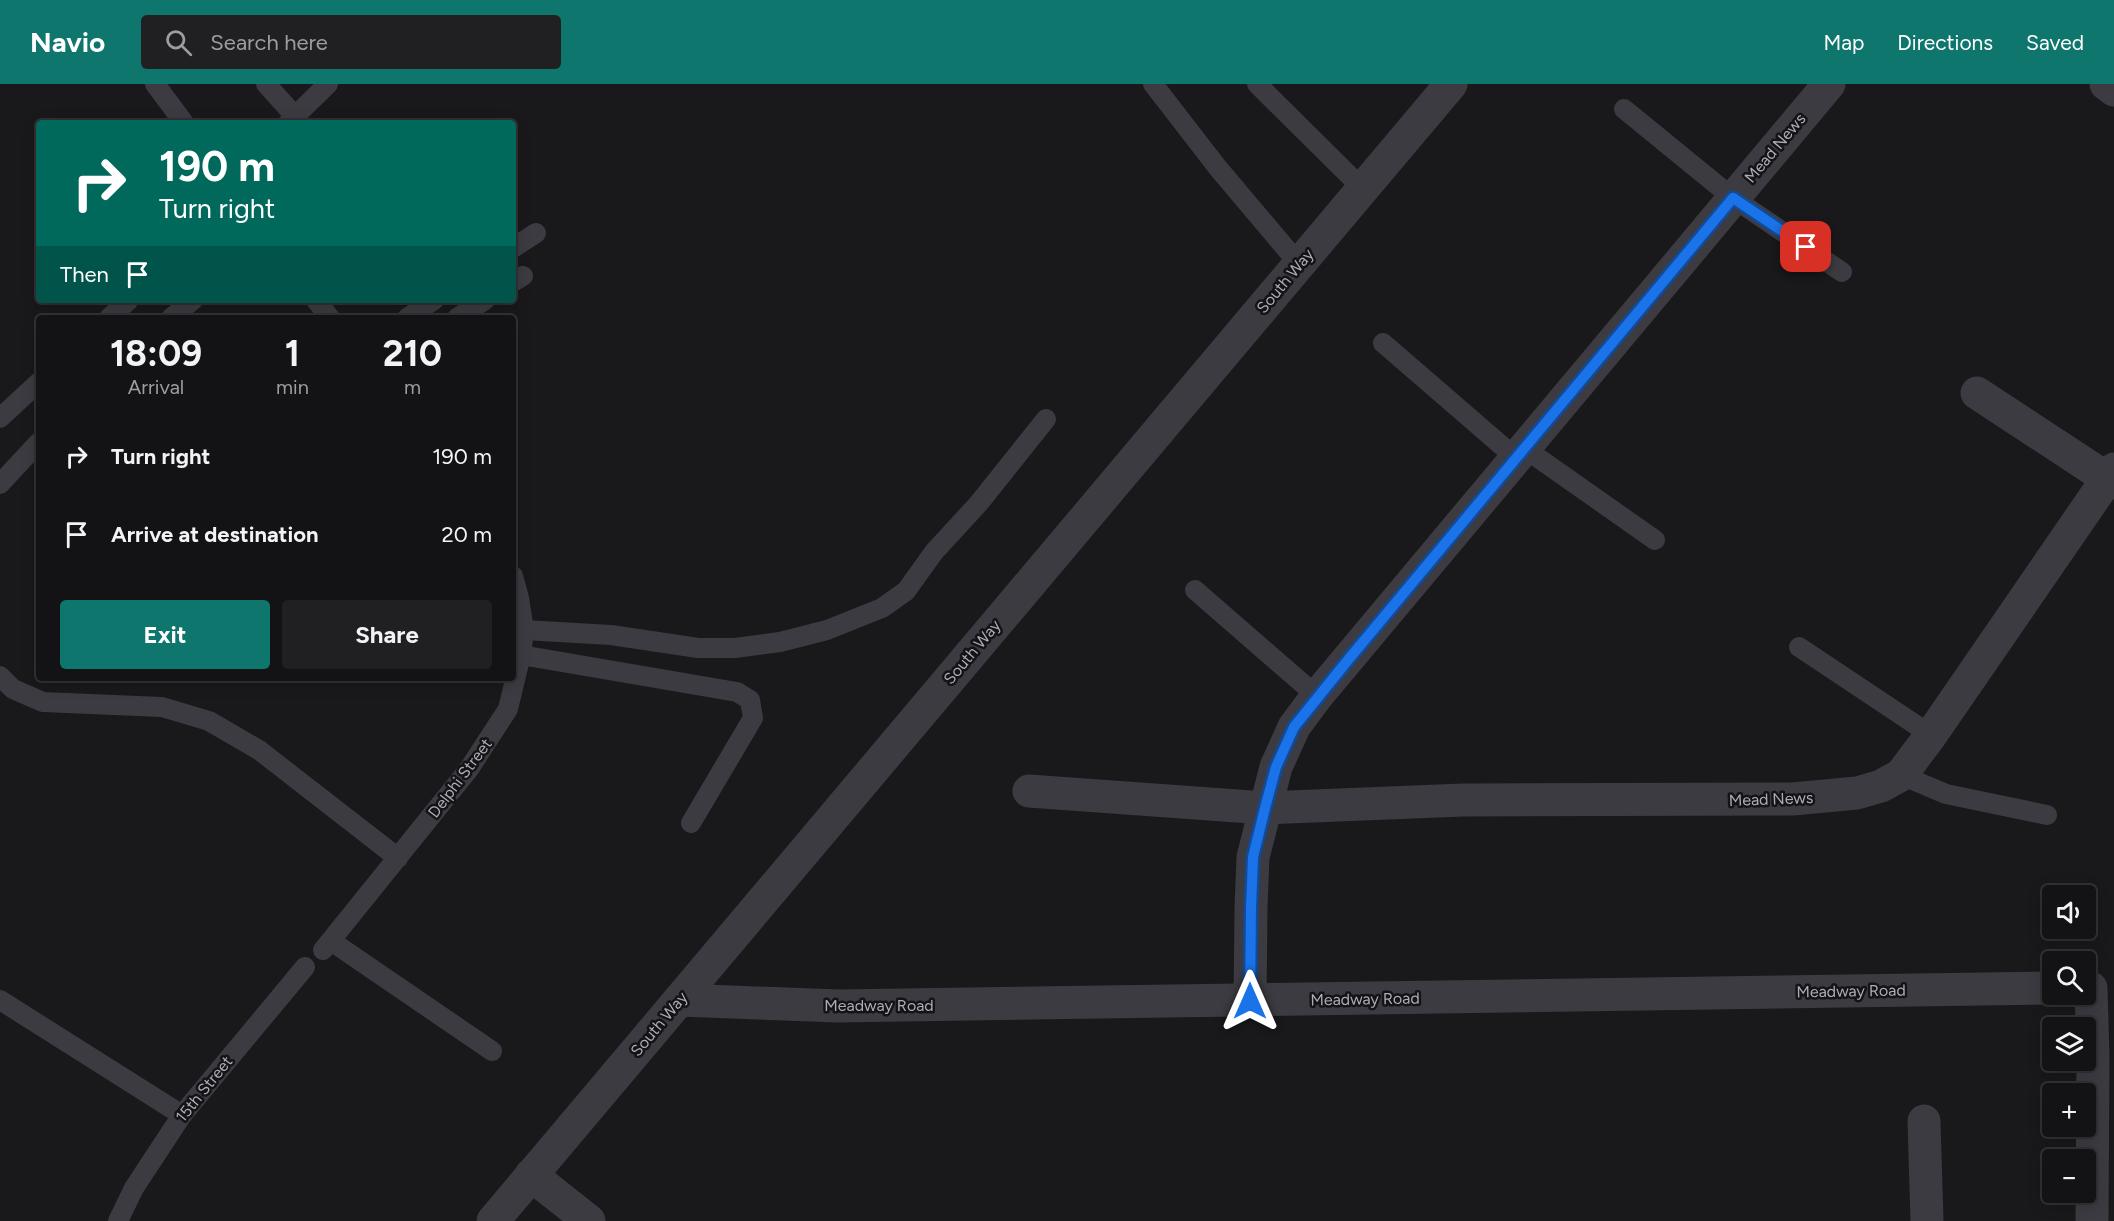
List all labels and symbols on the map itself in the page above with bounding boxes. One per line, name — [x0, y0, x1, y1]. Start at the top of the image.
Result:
street label: Mead News — [1741, 109, 1809, 187]
pin — [1780, 221, 1831, 272]
street label: South Way — [1253, 245, 1318, 317]
street label: South Way — [940, 616, 1005, 688]
street label: Delphi Street — [424, 735, 496, 821]
street label: Mead News — [1728, 788, 1814, 810]
position arrow — [1218, 969, 1282, 1033]
street label: Meadway Road — [1796, 981, 1906, 1001]
street label: South Way — [627, 988, 692, 1060]
street label: Meadway Road — [1310, 989, 1420, 1009]
street label: Meadway Road — [824, 996, 934, 1015]
street label: 15th Street — [172, 1052, 236, 1126]

